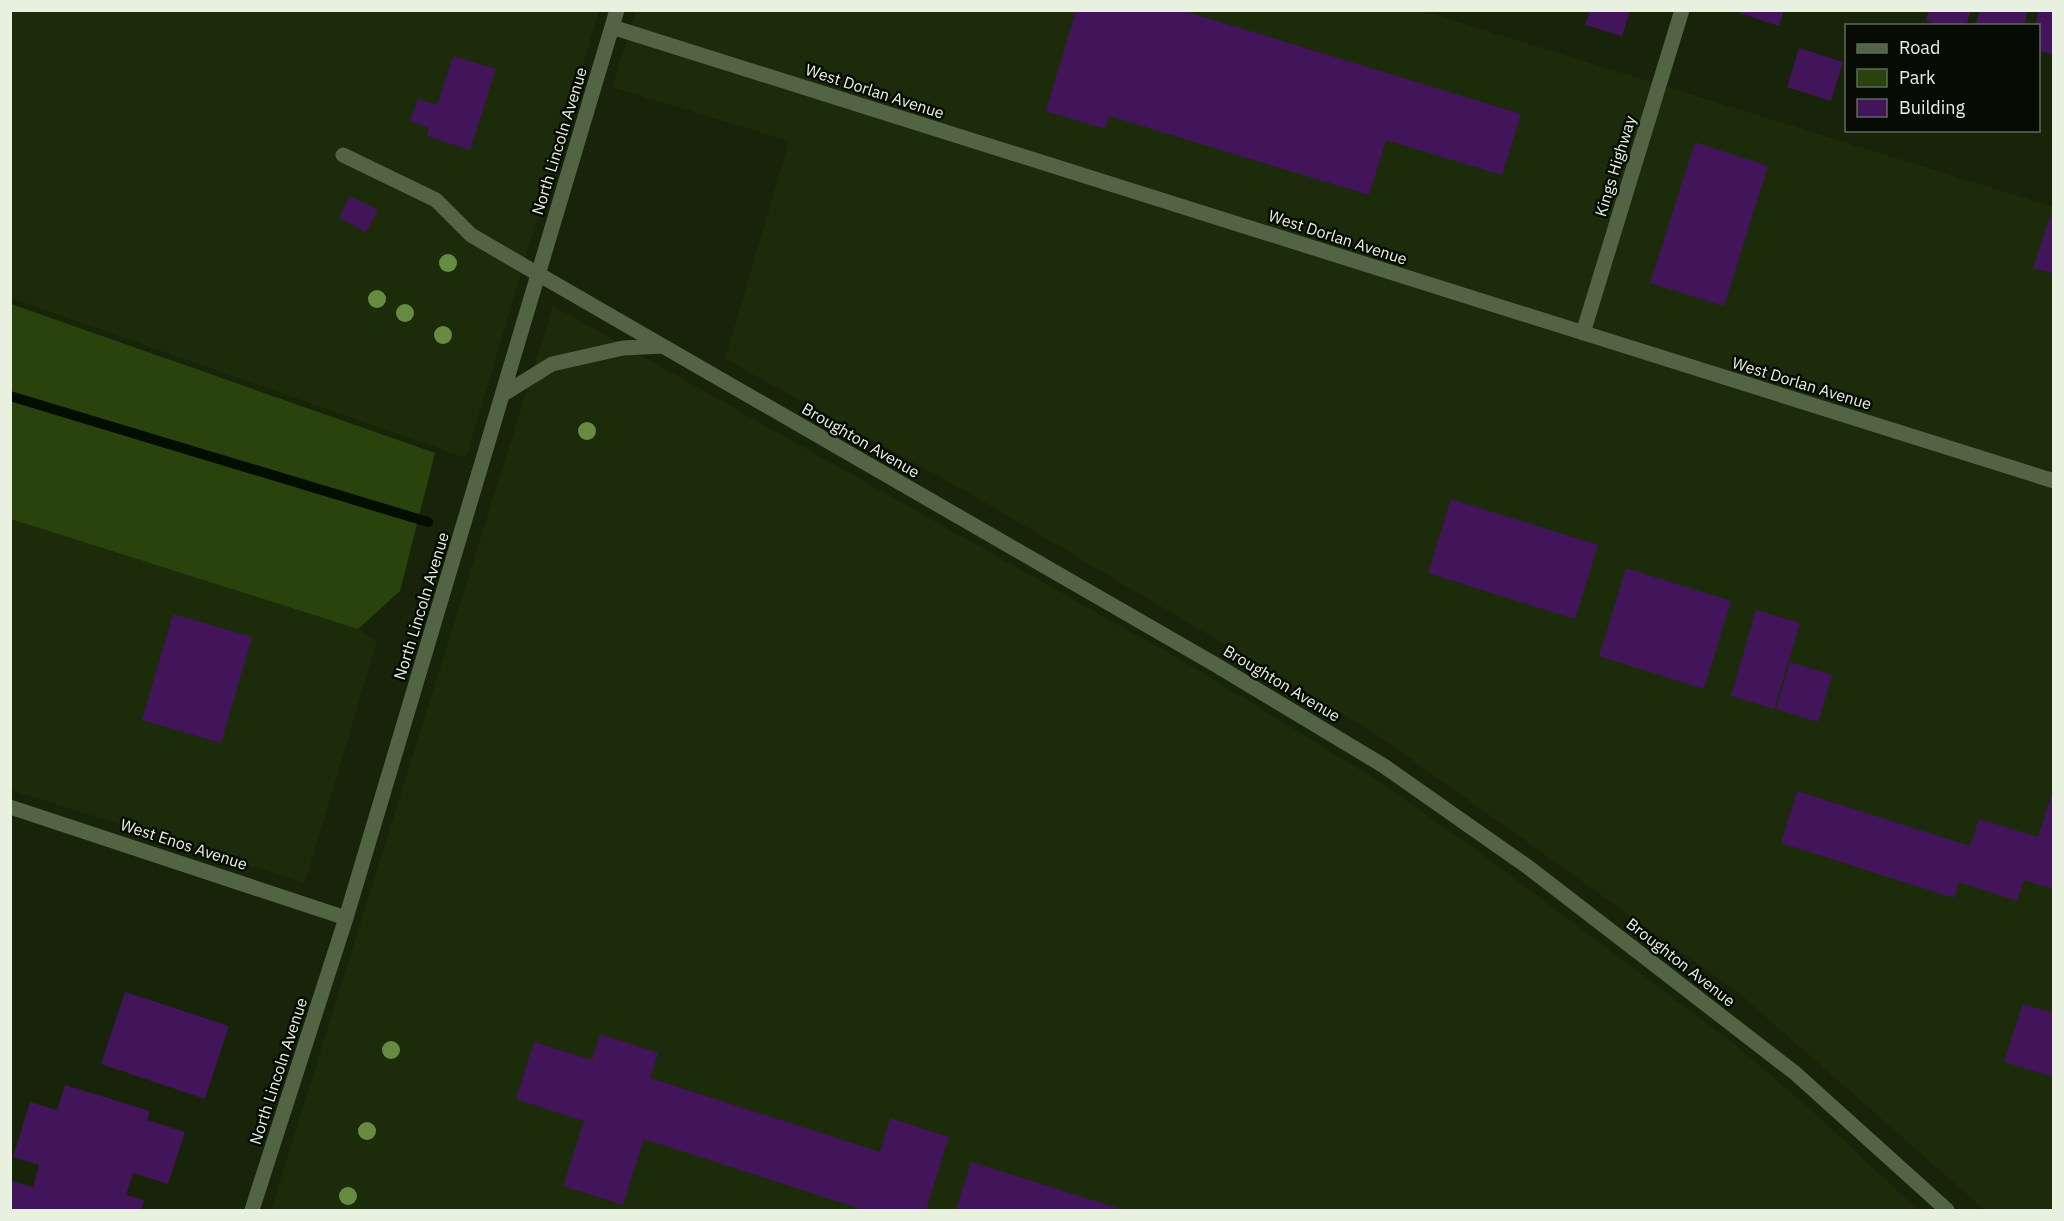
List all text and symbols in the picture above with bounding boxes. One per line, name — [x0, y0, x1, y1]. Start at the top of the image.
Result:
legend — [1845, 24, 2040, 132]
text: Road — [1899, 36, 1940, 59]
street label: West Dorlan Avenue — [803, 59, 947, 123]
street label: North Lincoln Avenue — [527, 65, 591, 217]
text: Park — [1899, 66, 1936, 89]
text: Building — [1899, 96, 1966, 119]
street label: Kings Highway — [1590, 113, 1640, 219]
street label: West Dorlan Avenue — [1266, 205, 1410, 269]
street label: West Dorlan Avenue — [1730, 352, 1874, 414]
street label: Broughton Avenue — [799, 398, 924, 482]
street label: North Lincoln Avenue — [389, 530, 453, 682]
street label: Broughton Avenue — [1220, 640, 1344, 726]
street label: West Enos Avenue — [118, 814, 250, 874]
street label: Broughton Avenue — [1623, 913, 1740, 1011]
street label: North Lincoln Avenue — [245, 995, 311, 1147]

